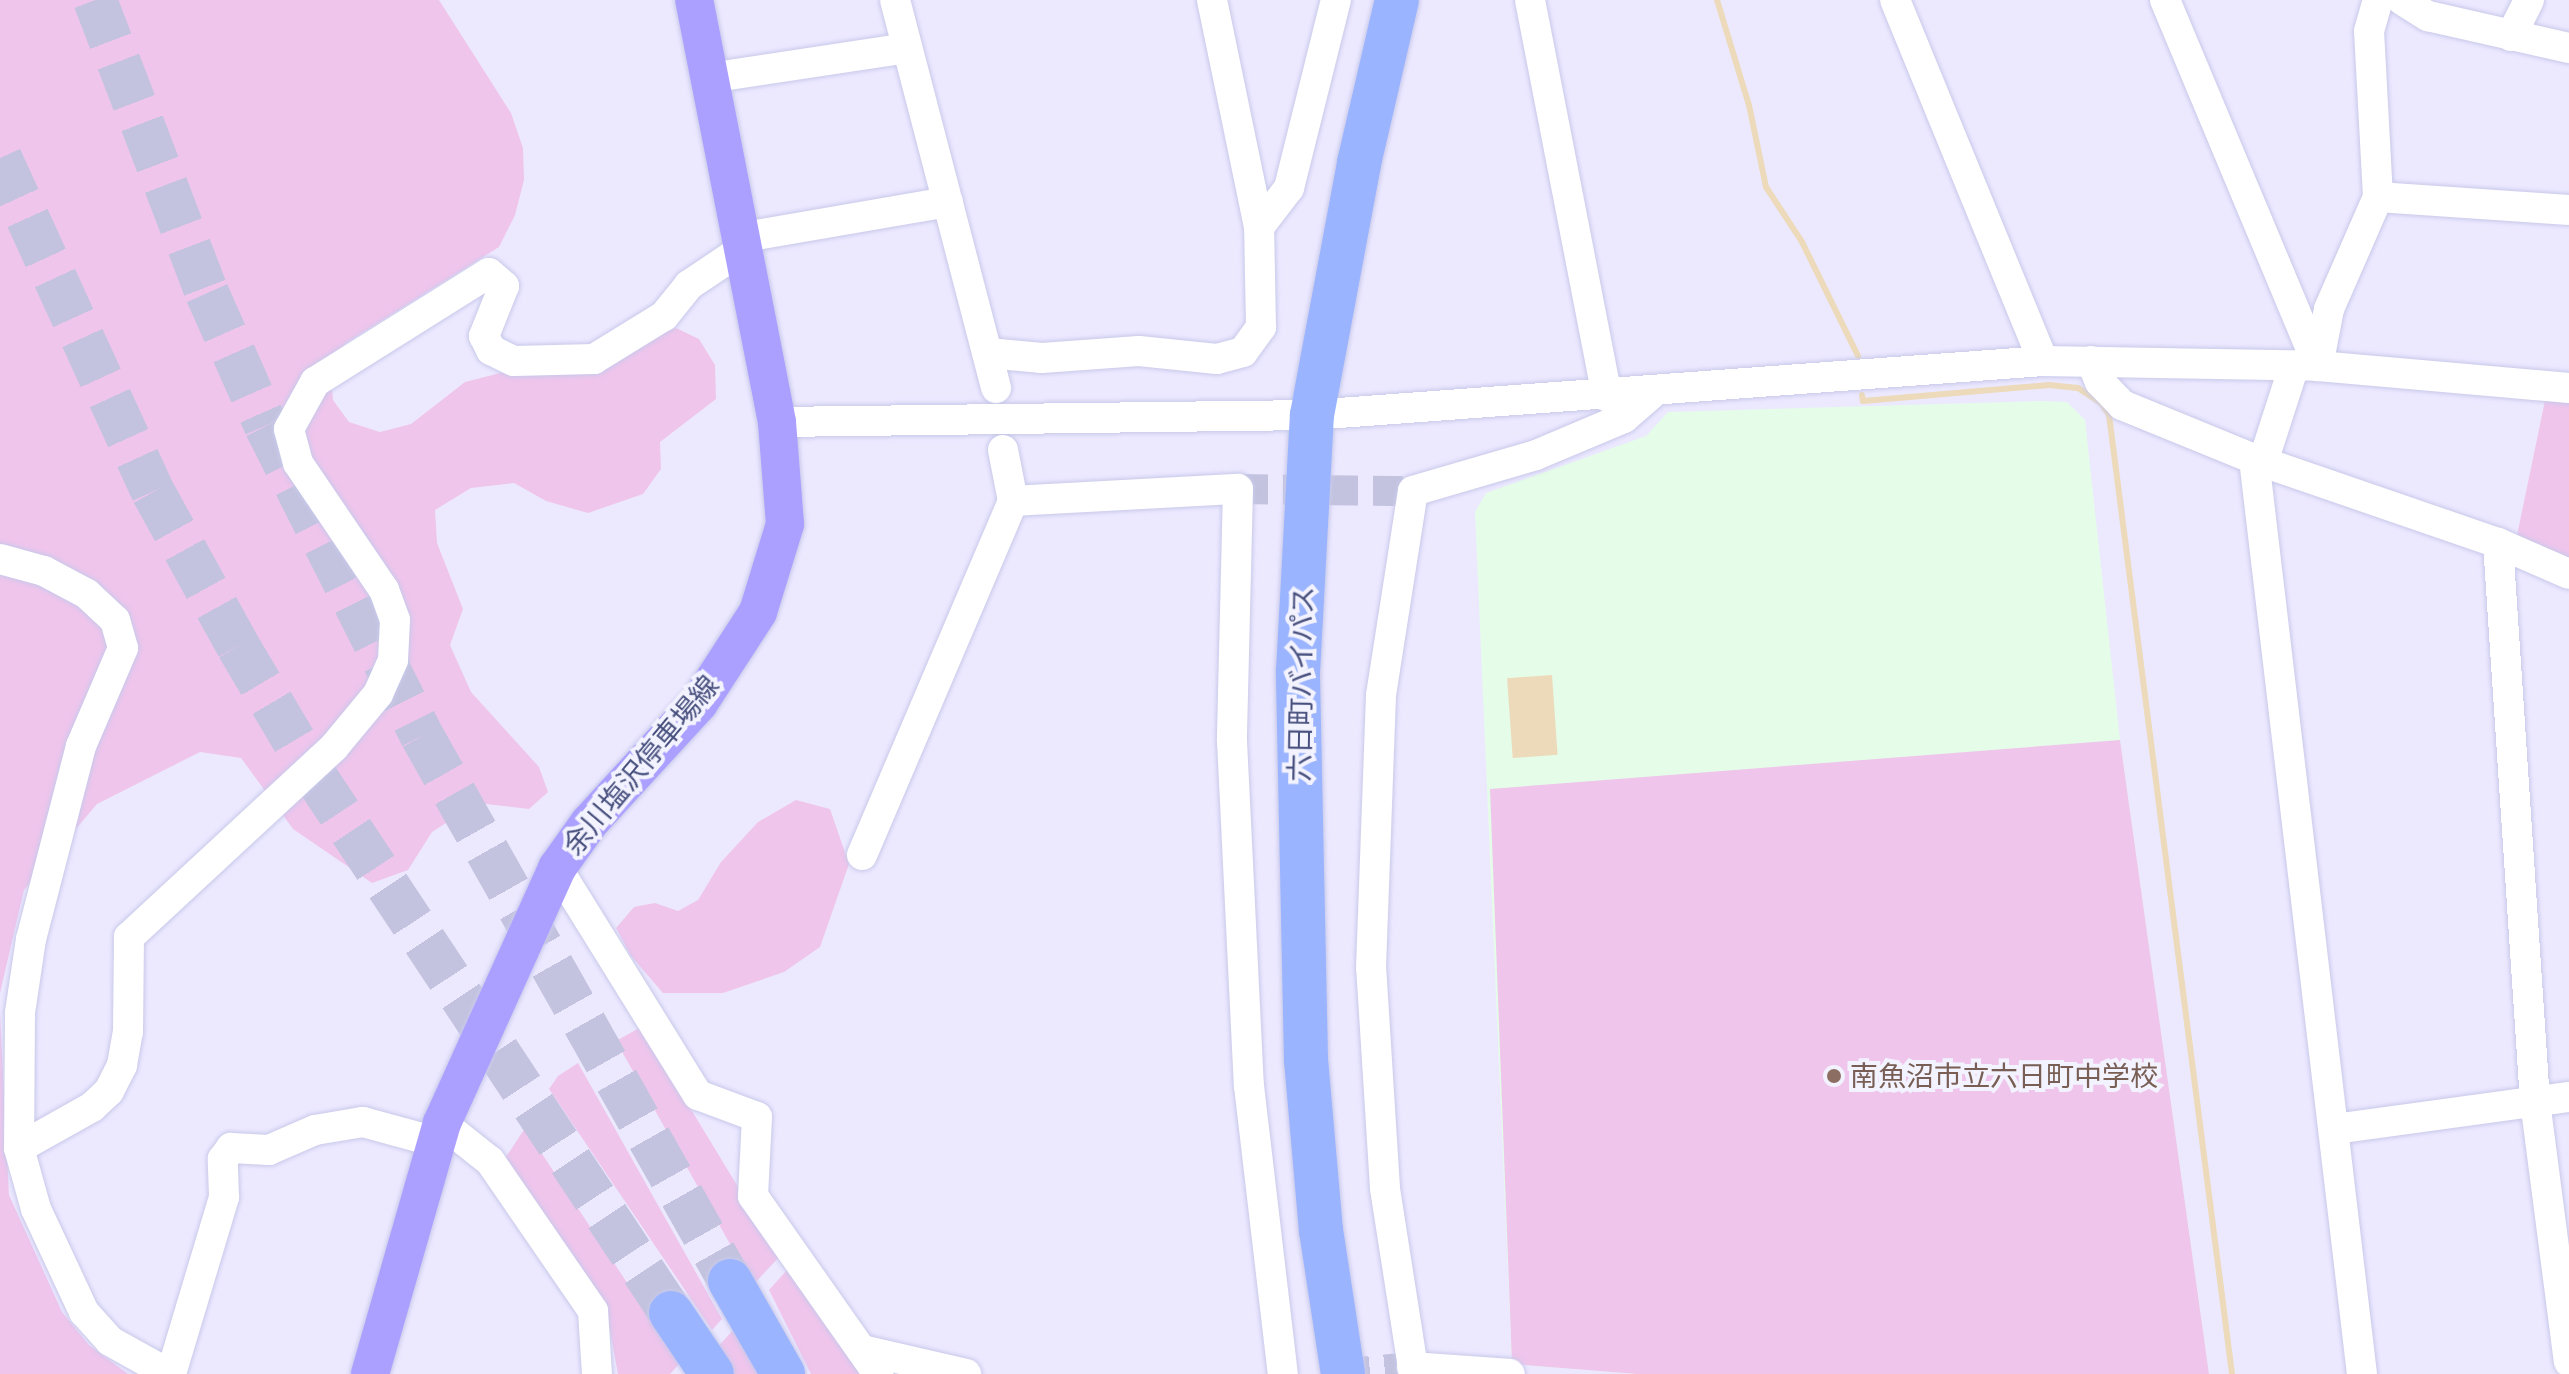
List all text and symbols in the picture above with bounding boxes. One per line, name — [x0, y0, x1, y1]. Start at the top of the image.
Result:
street label: 六日町バイパス — [1282, 586, 1320, 782]
street label: 余川塩沢停車場線 — [556, 668, 726, 862]
place label: 南魚沼市立六日町中学校 — [1850, 1059, 2158, 1093]
marker: 南魚沼市立六日町中学校 — [1825, 1067, 1843, 1085]

